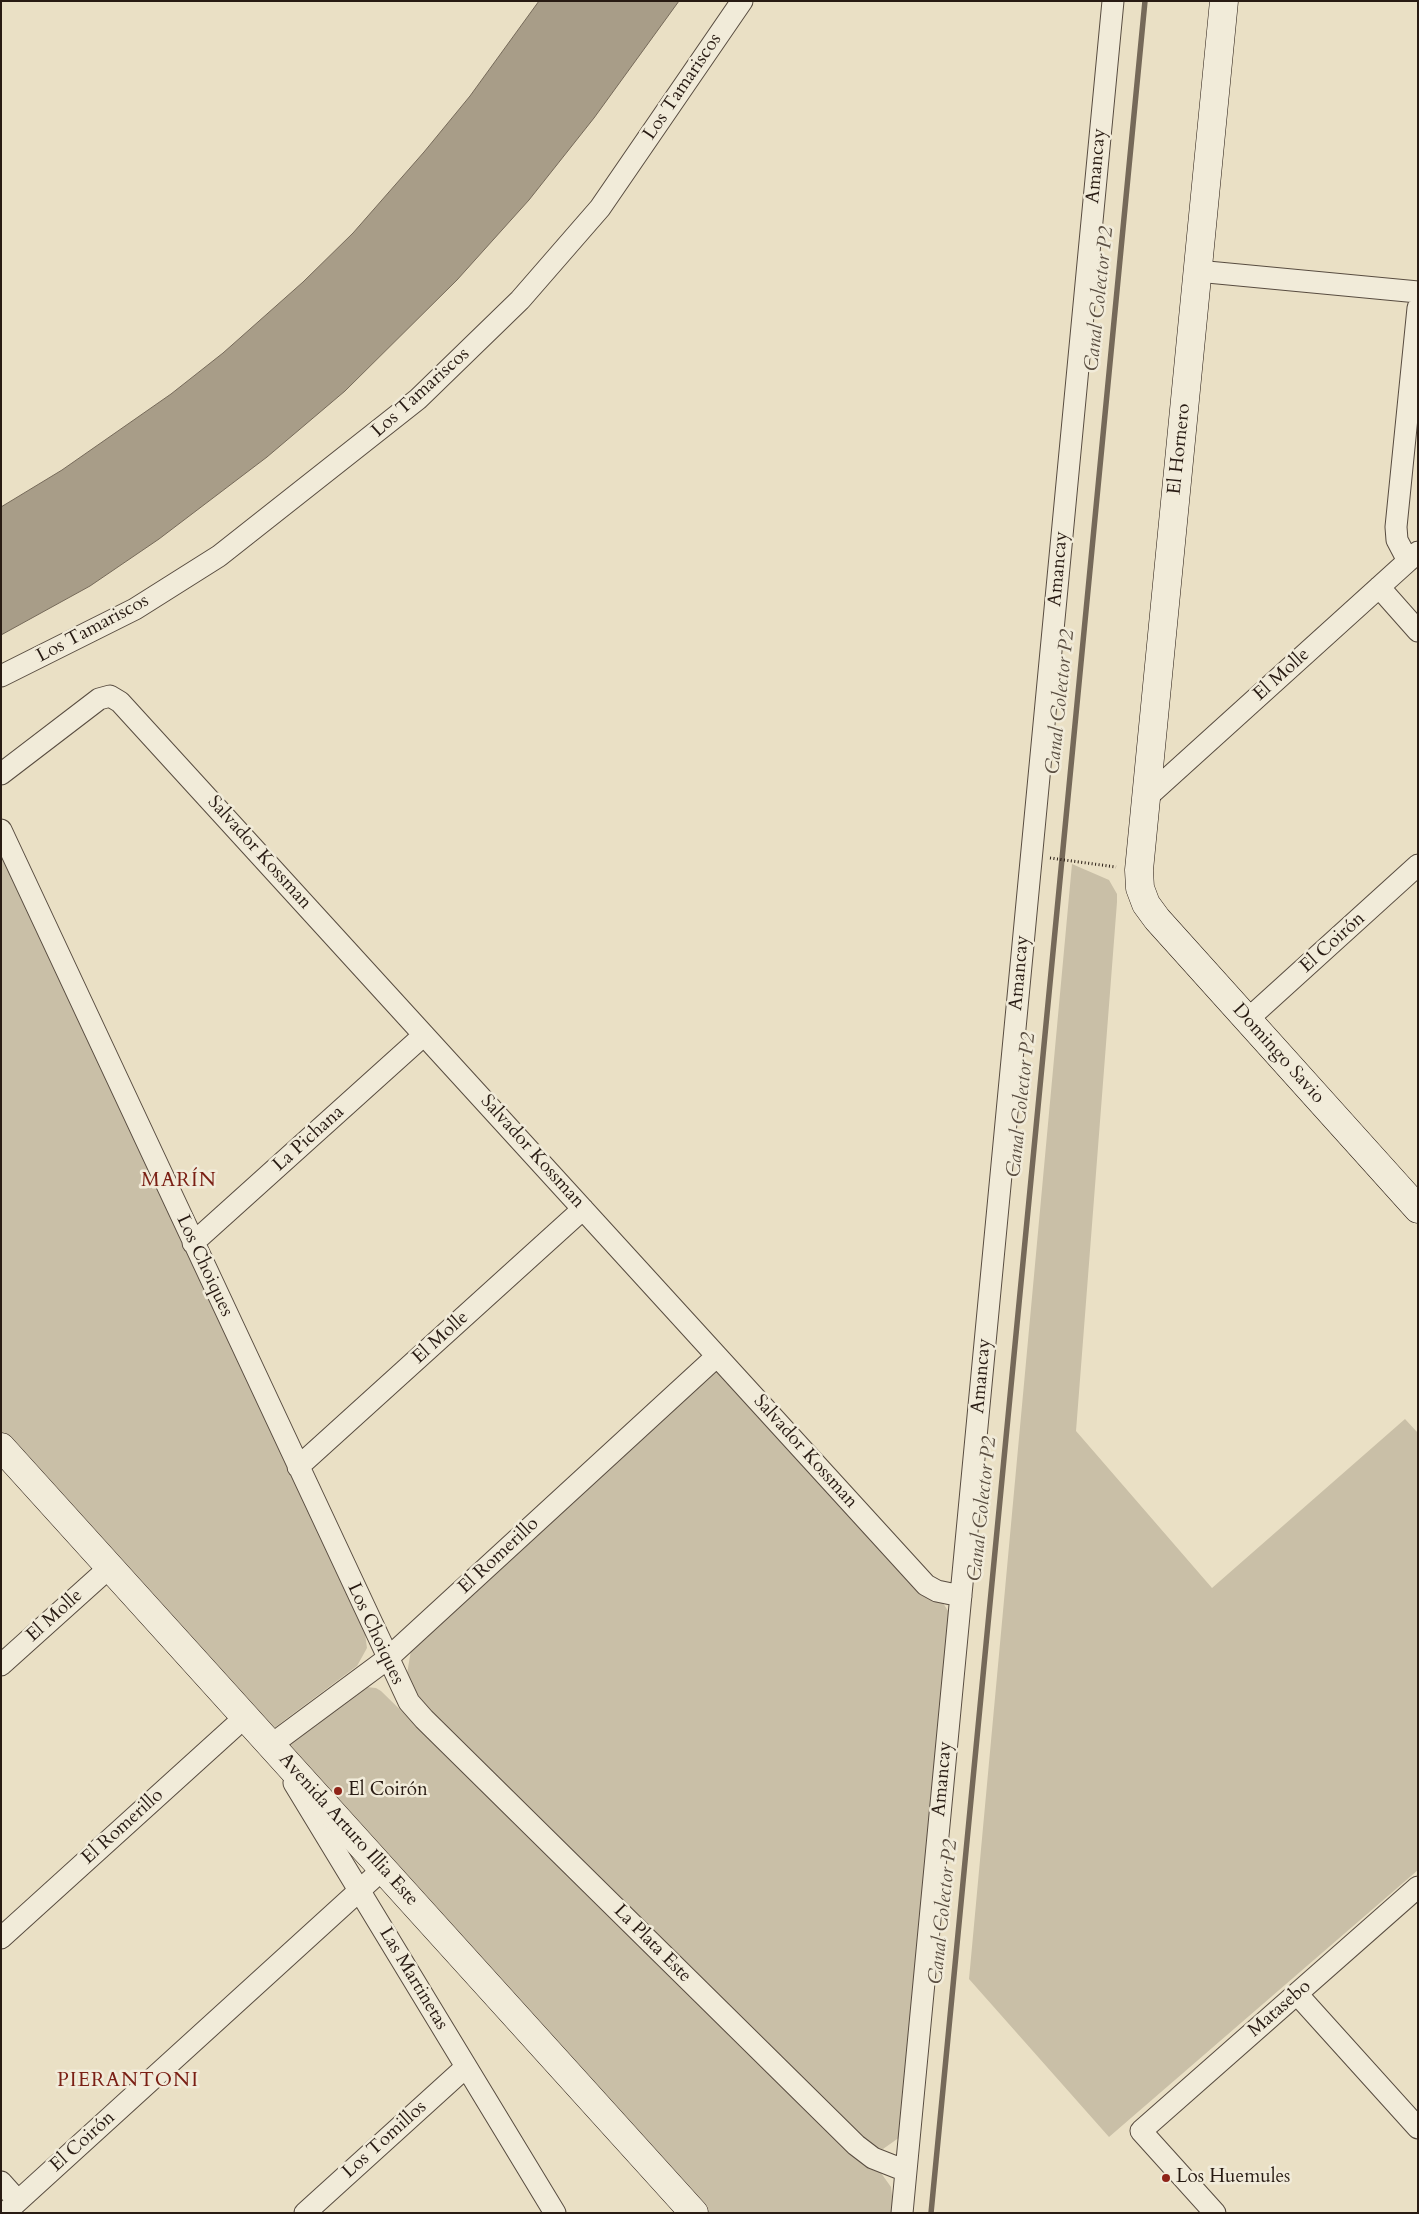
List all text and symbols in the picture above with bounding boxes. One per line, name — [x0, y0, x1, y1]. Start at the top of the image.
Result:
street label: Los Tamariscos — [639, 29, 727, 145]
street label: Amancay — [1082, 127, 1112, 205]
water label: Canal Colector P2 — [1080, 225, 1120, 373]
street label: Los Tamariscos — [367, 343, 475, 443]
street label: El Hornero — [1164, 402, 1196, 496]
street label: Amancay — [1044, 530, 1074, 608]
street label: Los Tamariscos — [33, 590, 153, 668]
water label: Canal Colector P2 — [1041, 628, 1081, 776]
street label: El Molle — [1249, 644, 1315, 706]
street label: Salvador Kossman — [202, 791, 316, 915]
street label: El Coirón — [1296, 908, 1370, 978]
street label: Amancay — [1005, 934, 1035, 1012]
street label: Domingo Savio — [1227, 999, 1329, 1109]
water label: Canal Colector P2 — [1002, 1031, 1042, 1179]
street label: Salvador Kossman — [475, 1090, 589, 1214]
street label: La Pichana — [269, 1101, 349, 1177]
district label: MARÍN — [140, 1169, 218, 1193]
street label: Los Choiques — [171, 1212, 237, 1320]
street label: El Molle — [408, 1307, 474, 1369]
street label: Amancay — [967, 1337, 997, 1415]
street label: Salvador Kossman — [748, 1390, 862, 1514]
water label: Canal Colector P2 — [963, 1435, 1003, 1583]
street label: El Romerillo — [454, 1513, 544, 1599]
street label: Los Choiques — [342, 1580, 408, 1688]
street label: El Molle — [22, 1585, 88, 1647]
street label: Amancay — [928, 1740, 958, 1818]
street label: Avenida Arturo Illia Este — [273, 1749, 423, 1911]
place label: El Coirón — [348, 1780, 428, 1802]
street label: El Romerillo — [77, 1784, 169, 1870]
marker: El Coirón — [332, 1785, 344, 1797]
water label: Canal Colector P2 — [924, 1838, 964, 1986]
street label: La Plata Este — [608, 1900, 696, 1988]
street label: Las Martinetas — [373, 1924, 453, 2034]
street label: Matasebo — [1244, 1976, 1316, 2042]
district label: PIERANTONI — [56, 2069, 200, 2093]
street label: Los Tomillos — [338, 2096, 432, 2184]
street label: El Coirón — [46, 2107, 120, 2177]
place label: Los Huemules — [1176, 2167, 1290, 2189]
marker: Los Huemules — [1160, 2172, 1172, 2184]

